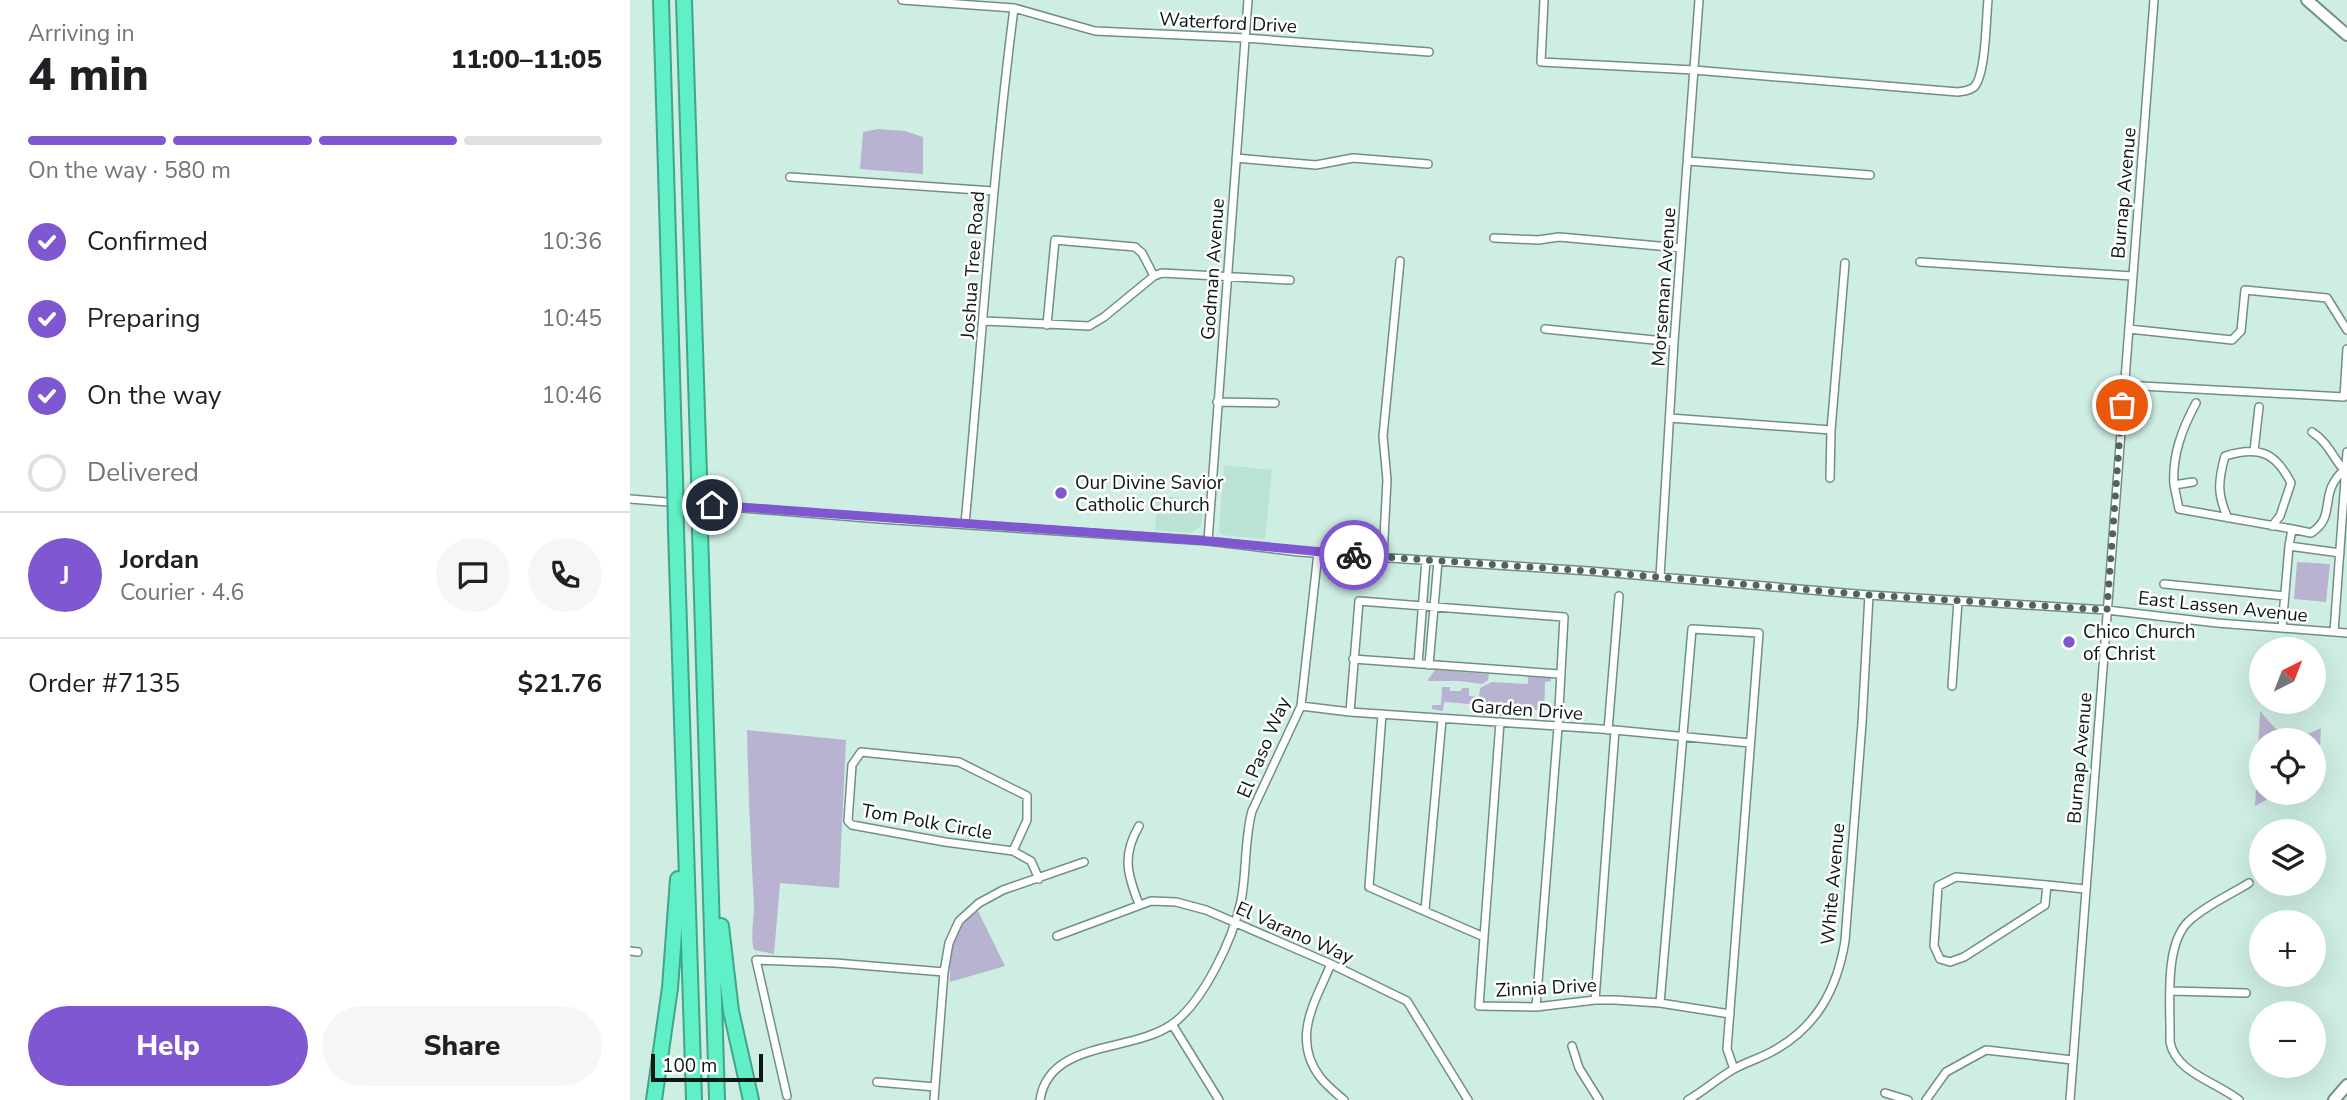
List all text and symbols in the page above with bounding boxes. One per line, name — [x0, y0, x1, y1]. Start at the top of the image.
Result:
street label: Waterford Drive — [1158, 6, 1298, 40]
text: Arriving in — [28, 18, 135, 49]
text: 11:00–11:05 — [451, 42, 602, 77]
text: 4 min — [28, 43, 149, 106]
street label: Burnap Avenue — [2105, 126, 2143, 260]
text: On the way · 580 m — [28, 155, 231, 186]
street label: Joshua Tree Road — [955, 190, 991, 341]
street label: Godman Avenue — [1195, 197, 1231, 341]
street label: Morseman Avenue — [1645, 207, 1683, 368]
icon: check — [28, 223, 66, 261]
text: Confirmed — [87, 224, 208, 259]
text: 10:36 — [542, 226, 602, 257]
icon: check — [28, 300, 66, 338]
text: Preparing — [87, 301, 200, 336]
text: 10:45 — [542, 303, 602, 334]
pin — [2092, 375, 2152, 435]
icon: check — [28, 377, 66, 415]
text: On the way — [87, 378, 221, 413]
text: 10:46 — [542, 380, 602, 411]
icon: bag — [2103, 386, 2141, 424]
text: Delivered — [87, 455, 199, 490]
place label: Our Divine Savior Catholic Church — [1075, 470, 1224, 518]
pin — [682, 475, 742, 535]
marker: Our Divine Savior Catholic Church — [1053, 485, 1069, 501]
icon: home — [693, 486, 731, 524]
courier — [1319, 520, 1389, 590]
icon: bike — [1335, 536, 1373, 574]
button: chat — [436, 538, 510, 612]
button: phone — [528, 538, 602, 612]
text: Jordan — [120, 542, 199, 577]
text: J — [60, 558, 70, 593]
text: Courier · 4.6 — [120, 577, 244, 608]
street label: East Lassen Avenue — [2137, 585, 2309, 629]
place label: Chico Church of Christ — [2083, 619, 2196, 667]
marker: Chico Church of Christ — [2061, 634, 2077, 650]
north arrow — [2249, 637, 2326, 714]
map controls — [2249, 637, 2326, 1078]
text: Order #7135 — [28, 666, 180, 701]
text: $21.76 — [518, 666, 602, 701]
street label: Burnap Avenue — [2061, 691, 2099, 825]
street label: El Paso Way — [1231, 693, 1297, 802]
street label: Garden Drive — [1470, 693, 1584, 727]
button: locate — [2249, 728, 2326, 805]
street label: Tom Polk Circle — [859, 798, 994, 846]
button: layers — [2249, 819, 2326, 896]
street label: White Avenue — [1815, 822, 1851, 946]
street label: El Varano Way — [1232, 895, 1358, 971]
button: + — [2249, 910, 2326, 987]
street label: Zinnia Drive — [1495, 972, 1597, 1004]
button: − — [2249, 1001, 2326, 1078]
button: Help — [28, 1006, 308, 1086]
button: Share — [322, 1006, 602, 1086]
scale bar — [651, 1051, 763, 1083]
text: 100 m — [662, 1053, 717, 1079]

